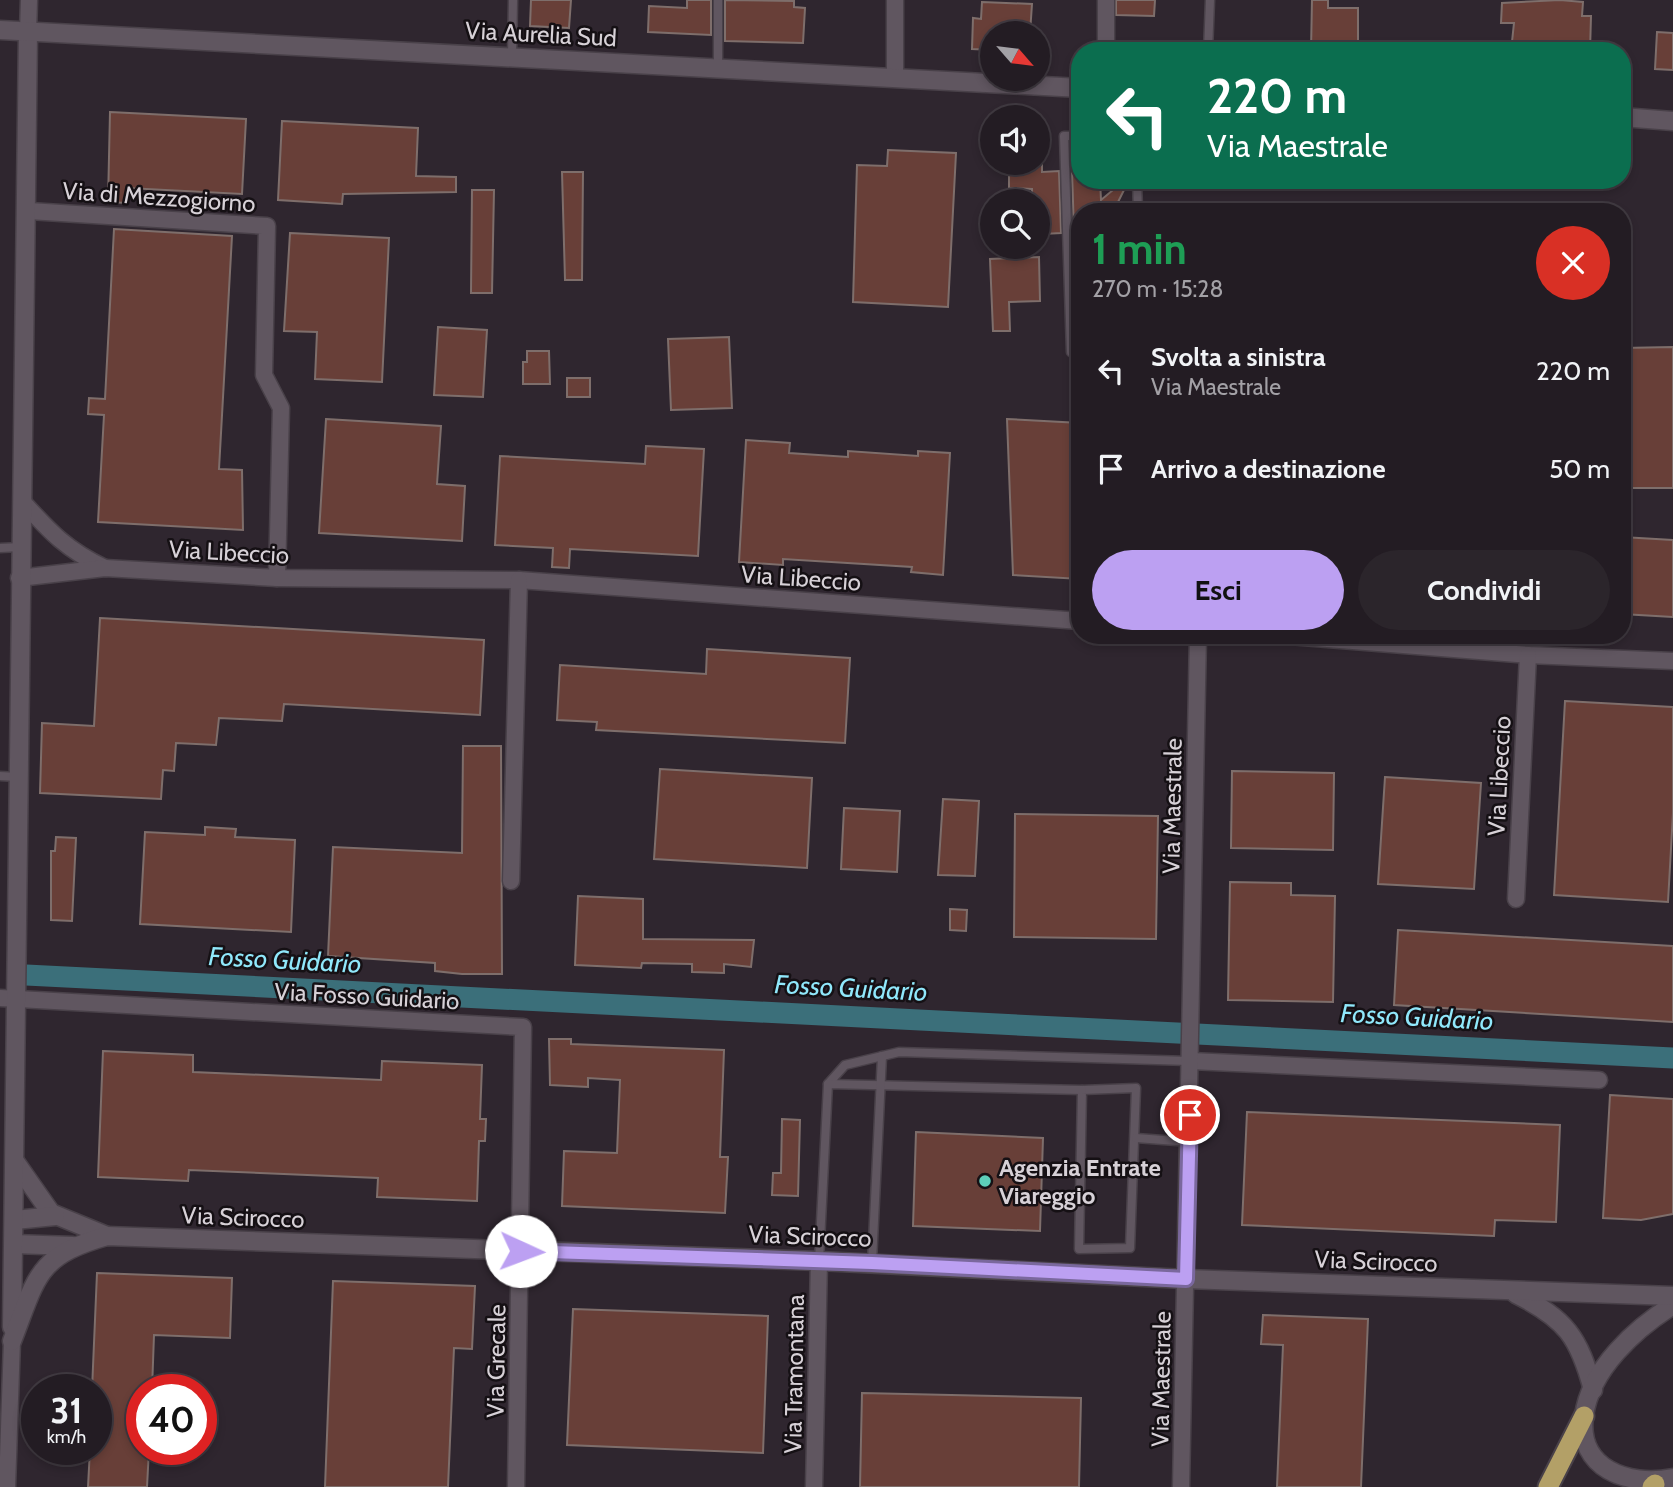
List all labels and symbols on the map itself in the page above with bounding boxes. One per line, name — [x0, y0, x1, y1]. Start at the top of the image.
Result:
street label: Via Aurelia Sud — [464, 16, 618, 52]
north arrow — [980, 21, 1050, 91]
street label: Via di Mezzogiorno — [61, 176, 257, 218]
street label: Via Libeccio — [168, 534, 290, 570]
street label: Via Libeccio — [740, 559, 862, 597]
street label: Via Libeccio — [1481, 715, 1517, 837]
street label: Via Maestrale — [1156, 738, 1188, 874]
water label: Fosso Guidario — [208, 940, 362, 980]
water label: Fosso Guidario — [774, 968, 928, 1008]
street label: Via Fosso Guidario — [274, 977, 460, 1015]
water label: Fosso Guidario — [1340, 997, 1494, 1037]
pin — [1160, 1085, 1220, 1145]
place label: Agenzia Entrate Viareggio — [999, 1153, 1161, 1210]
marker: Agenzia Entrate Viareggio — [977, 1173, 993, 1189]
street label: Via Scirocco — [181, 1200, 305, 1234]
position arrow — [484, 1214, 558, 1288]
street label: Via Scirocco — [748, 1219, 872, 1253]
street label: Via Scirocco — [1314, 1244, 1438, 1278]
street label: Via Tramontana — [778, 1294, 810, 1454]
street label: Via Grecale — [481, 1304, 511, 1418]
street label: Via Maestrale — [1145, 1311, 1177, 1447]
speed limit sign: 40 — [126, 1374, 217, 1465]

